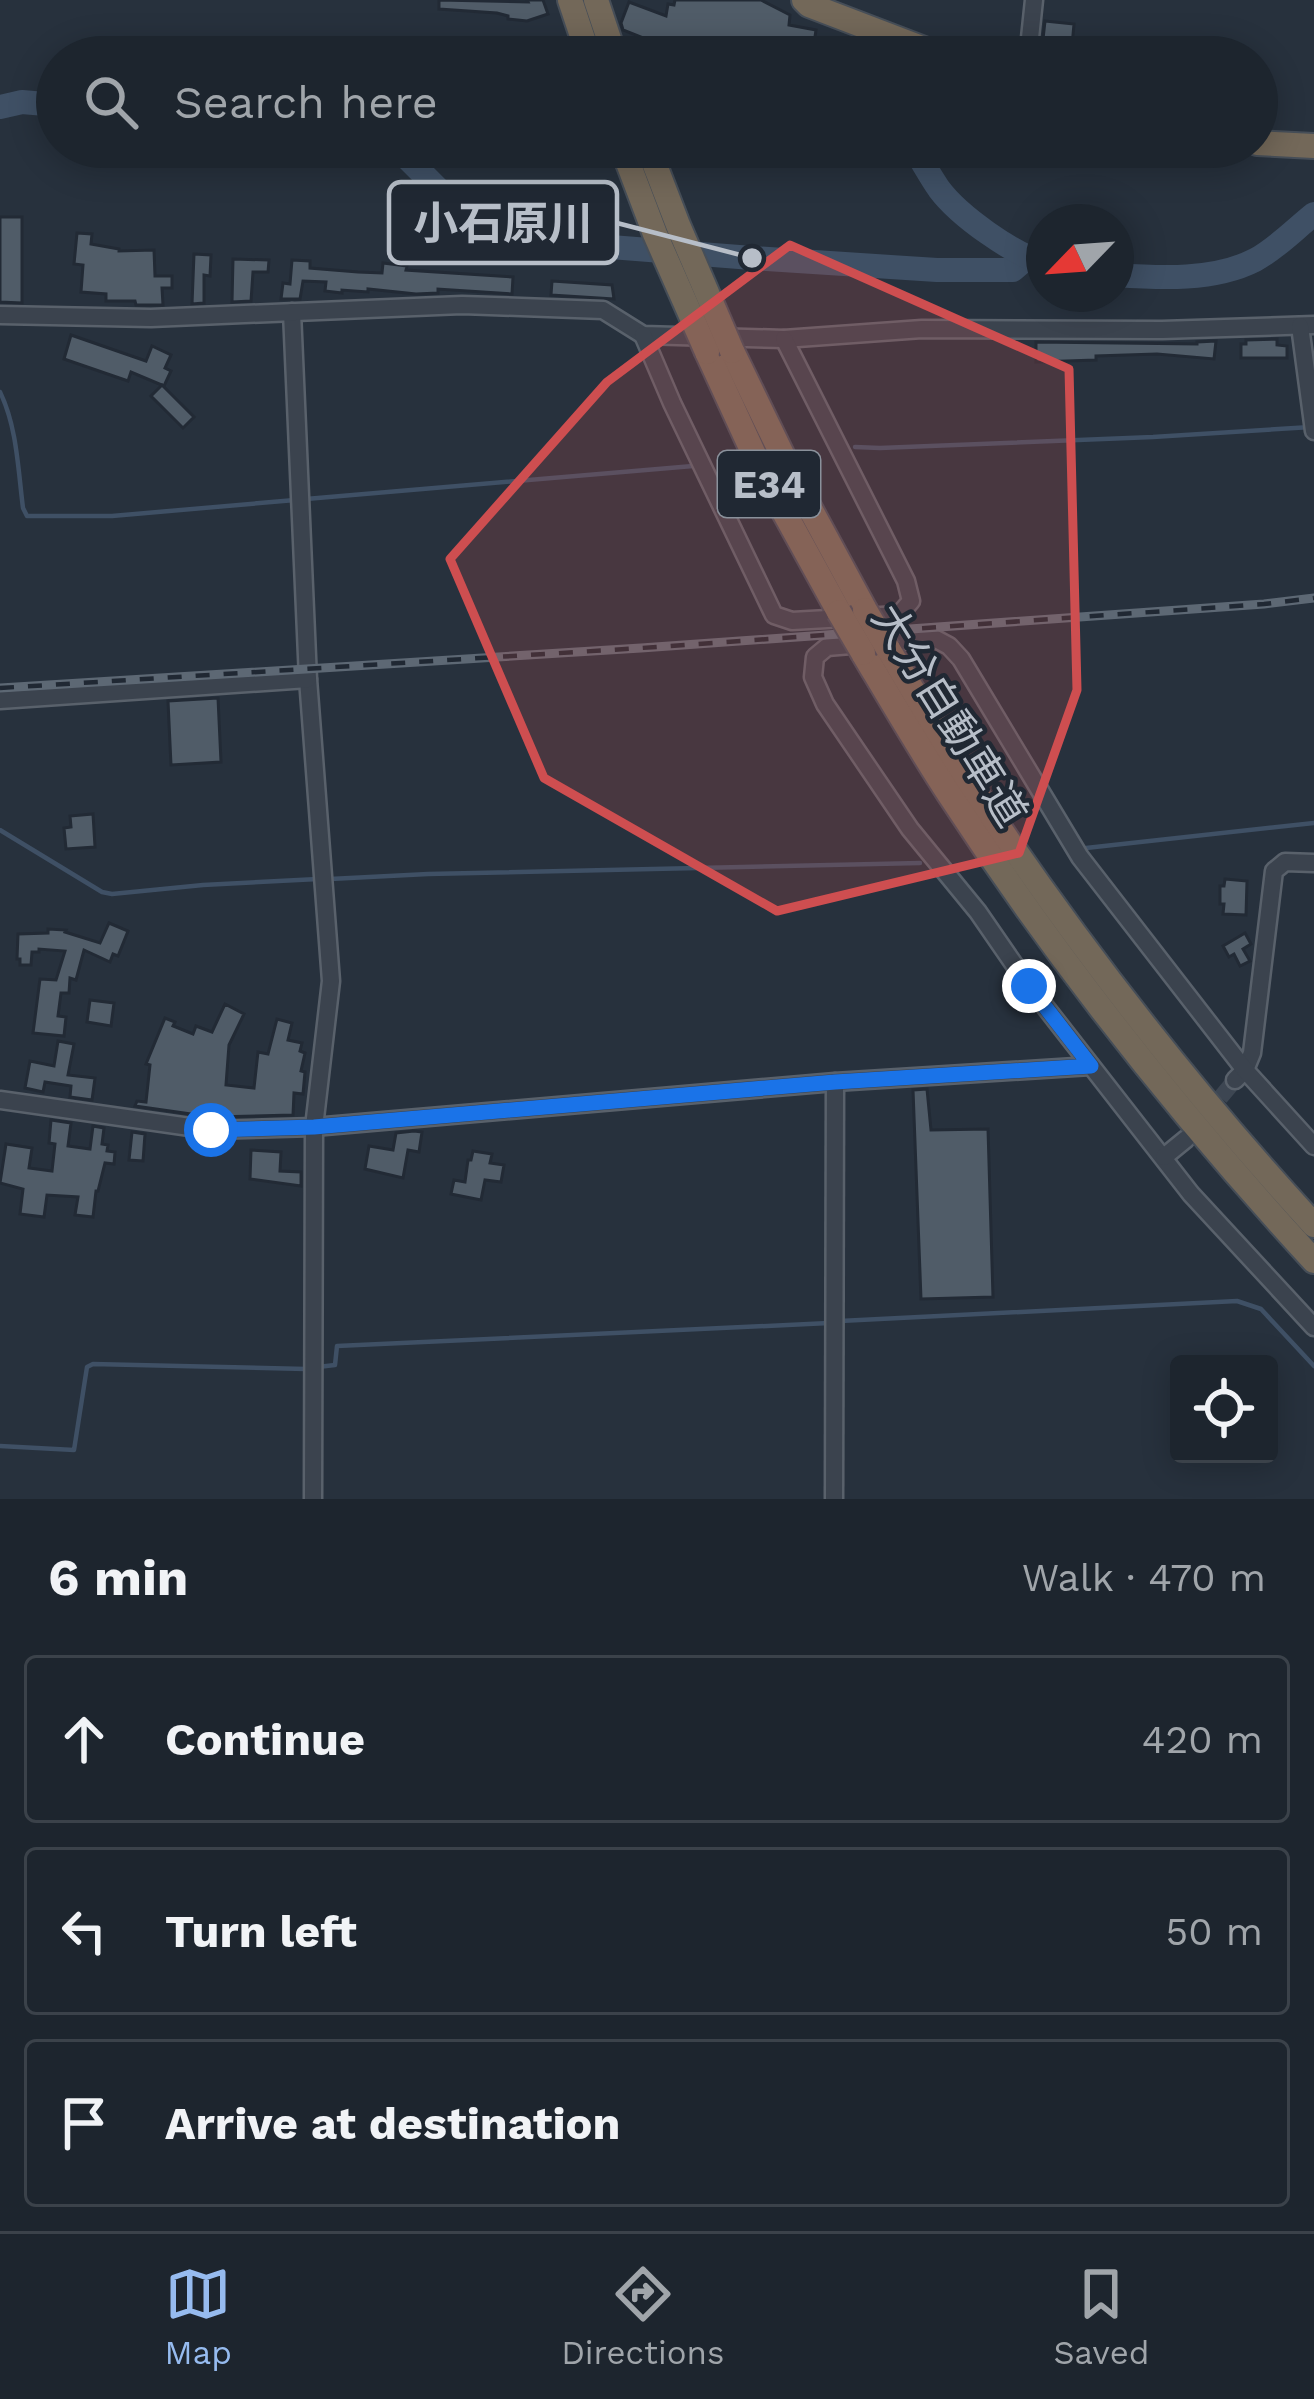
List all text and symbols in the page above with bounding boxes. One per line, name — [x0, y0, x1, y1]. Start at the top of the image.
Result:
search box — [36, 36, 1278, 168]
icon: search — [78, 69, 144, 135]
text: Search here — [174, 76, 438, 129]
callout: 小石原川 — [389, 182, 617, 263]
text: 小石原川 — [413, 197, 593, 250]
north arrow — [1026, 204, 1134, 312]
road number: E34 — [718, 451, 820, 517]
street label: 大分自動車道 — [862, 595, 1037, 835]
route end — [1002, 959, 1056, 1013]
route start — [184, 1103, 238, 1157]
map controls — [1170, 1355, 1278, 1463]
button: locate — [1170, 1355, 1278, 1463]
text: 6 min — [48, 1548, 188, 1607]
text: Walk · 470 m — [1022, 1555, 1266, 1600]
icon: ahead — [51, 1706, 117, 1772]
text: Continue — [165, 1713, 365, 1766]
text: 420 m — [1142, 1717, 1263, 1762]
icon: left — [51, 1898, 117, 1964]
text: Turn left — [165, 1905, 357, 1958]
text: 50 m — [1166, 1909, 1263, 1954]
icon: arrive — [51, 2090, 117, 2156]
text: Arrive at destination — [165, 2097, 620, 2150]
tab: Map — [165, 2261, 232, 2372]
tab: Directions — [561, 2261, 724, 2372]
tab: Saved — [1054, 2261, 1149, 2372]

